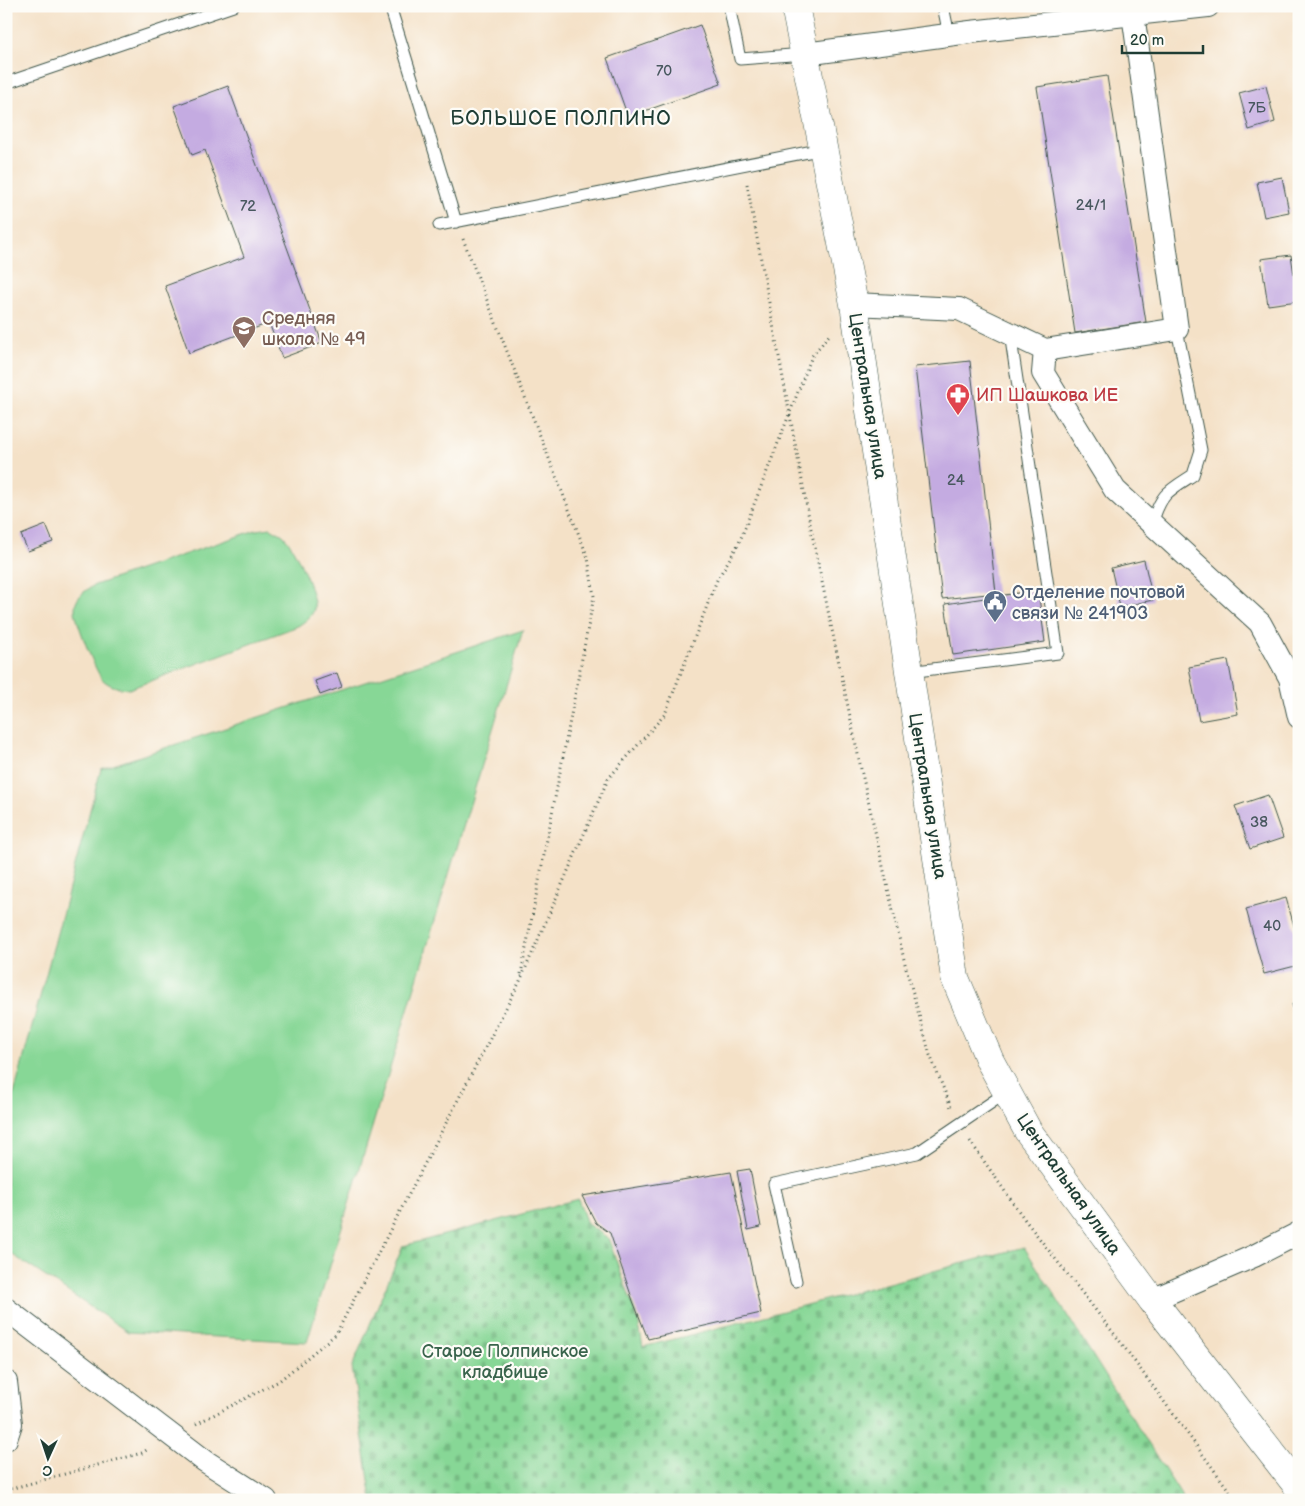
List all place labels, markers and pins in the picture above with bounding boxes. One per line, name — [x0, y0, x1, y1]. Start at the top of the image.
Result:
place label: Средняя школа № 49 — [262, 308, 366, 350]
school or university icon: Средняя школа № 49 — [231, 315, 257, 349]
pharmacy icon: ИП Шашкова ИЕ — [945, 382, 971, 416]
place label: ИП Шашкова ИЕ — [976, 385, 1118, 406]
place label: Отделение почтовой связи № 241903 — [1012, 582, 1185, 624]
public building icon: Отделение почтовой связи № 241903 — [982, 589, 1008, 623]

